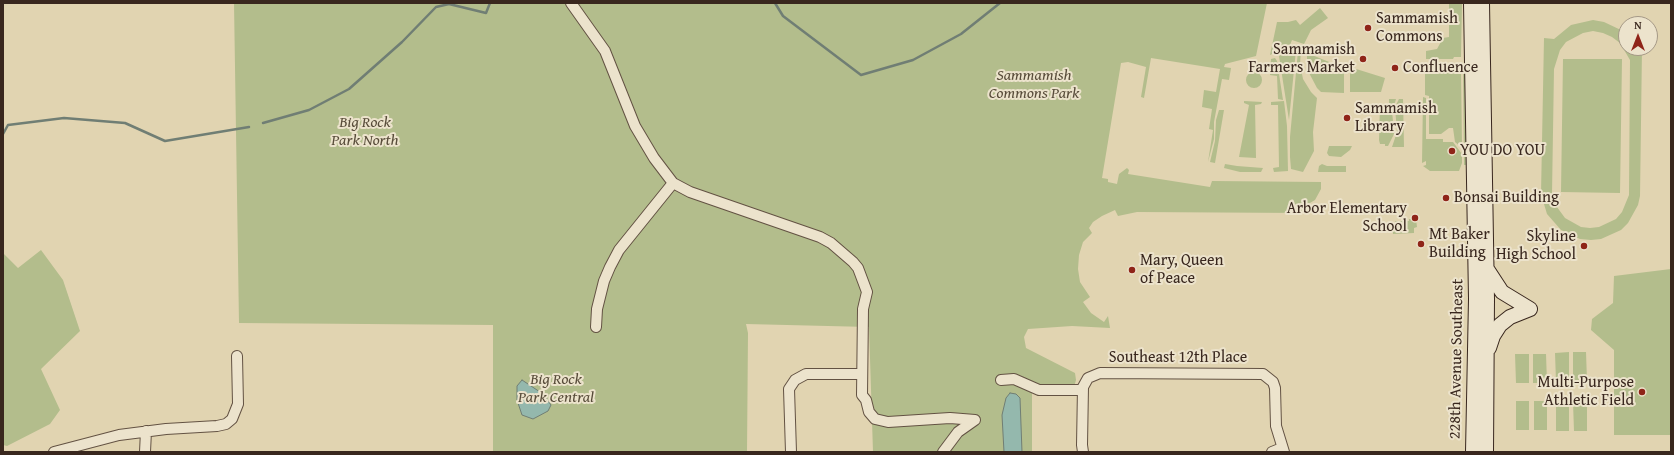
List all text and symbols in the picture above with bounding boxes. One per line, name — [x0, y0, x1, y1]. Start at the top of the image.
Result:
place label: Sammamish Commons — [1376, 9, 1458, 47]
north arrow — [1618, 16, 1658, 56]
text: N — [1634, 17, 1642, 33]
marker: Sammamish Commons — [1363, 23, 1373, 33]
place label: Sammamish Farmers Market — [1248, 40, 1355, 78]
marker: Sammamish Farmers Market — [1358, 54, 1368, 64]
place label: Confluence — [1403, 58, 1478, 78]
marker: Confluence — [1390, 63, 1400, 73]
park label: Sammamish Commons Park — [989, 66, 1079, 104]
place label: Sammamish Library — [1355, 99, 1437, 137]
park label: Big Rock Park North — [331, 113, 399, 151]
marker: Sammamish Library — [1342, 113, 1352, 123]
place label: YOU DO YOU — [1460, 141, 1545, 161]
marker: YOU DO YOU — [1447, 146, 1457, 156]
place label: Bonsai Building — [1454, 188, 1559, 208]
marker: Bonsai Building — [1441, 193, 1451, 203]
place label: Arbor Elementary School — [1287, 199, 1407, 237]
marker: Arbor Elementary School — [1410, 213, 1420, 223]
place label: Mt Baker Building — [1429, 225, 1490, 263]
place label: Skyline High School — [1496, 227, 1576, 265]
marker: Mt Baker Building — [1416, 239, 1426, 249]
marker: Skyline High School — [1579, 241, 1589, 251]
place label: Mary, Queen of Peace — [1140, 251, 1223, 289]
marker: Mary, Queen of Peace — [1127, 265, 1137, 275]
street label: 228th Avenue Southeast — [1446, 279, 1468, 439]
street label: Southeast 12th Place — [1109, 348, 1247, 368]
park label: Big Rock Park Central — [518, 370, 594, 408]
place label: Multi-Purpose Athletic Field — [1538, 373, 1634, 411]
marker: Multi-Purpose Athletic Field — [1637, 387, 1647, 397]

